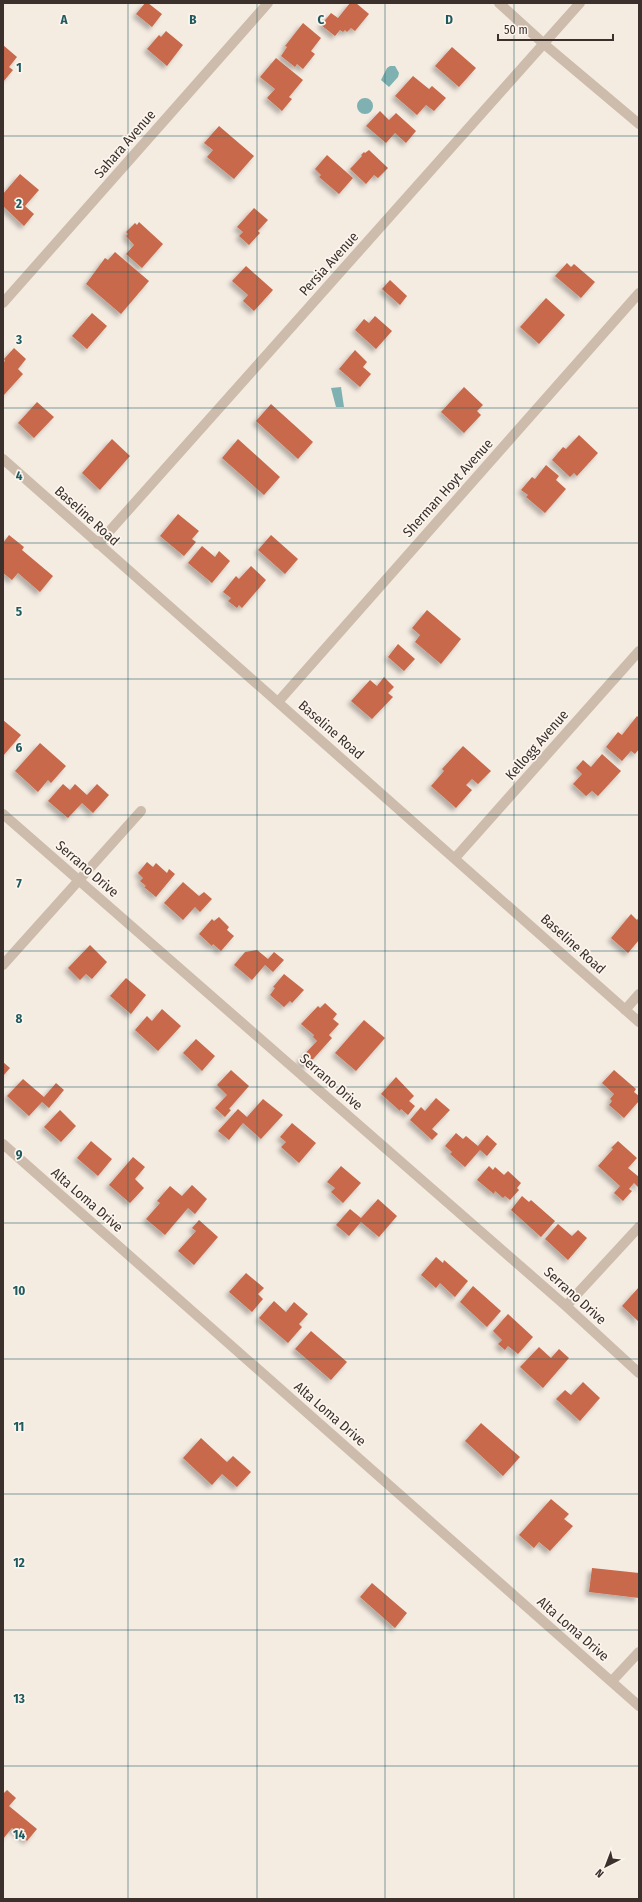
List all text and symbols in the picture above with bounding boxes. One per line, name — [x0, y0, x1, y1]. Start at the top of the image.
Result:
text: A — [59, 12, 68, 27]
text: B — [189, 12, 197, 27]
text: C — [318, 12, 325, 27]
text: D — [445, 12, 453, 27]
scale bar — [498, 16, 613, 42]
text: 50 m — [504, 23, 528, 37]
text: 1 — [16, 60, 22, 75]
street label: Sahara Avenue — [91, 106, 159, 182]
text: 2 — [15, 196, 22, 211]
street label: Persia Avenue — [296, 228, 362, 300]
text: 3 — [15, 332, 22, 347]
street label: Sherman Hoyt Avenue — [399, 435, 497, 541]
text: 4 — [16, 468, 23, 483]
street label: Baseline Road — [51, 483, 123, 549]
text: 5 — [16, 604, 22, 619]
street label: Baseline Road — [295, 697, 367, 763]
street label: Kellogg Avenue — [502, 706, 572, 784]
text: 6 — [16, 740, 23, 755]
street label: Serrano Drive — [52, 837, 122, 901]
text: 7 — [16, 876, 22, 891]
street label: Baseline Road — [537, 911, 609, 977]
text: 8 — [16, 1011, 23, 1026]
street label: Serrano Drive — [296, 1050, 366, 1114]
text: 9 — [16, 1147, 23, 1162]
street label: Alta Loma Drive — [48, 1164, 126, 1236]
street label: Serrano Drive — [540, 1264, 610, 1328]
text: 10 — [13, 1283, 25, 1298]
street label: Alta Loma Drive — [291, 1378, 369, 1450]
text: 11 — [14, 1419, 24, 1434]
text: 12 — [13, 1555, 25, 1570]
street label: Alta Loma Drive — [534, 1593, 612, 1665]
text: 13 — [13, 1691, 25, 1706]
text: 14 — [13, 1827, 25, 1842]
north arrow — [586, 1846, 626, 1886]
text: N — [593, 1866, 606, 1880]

